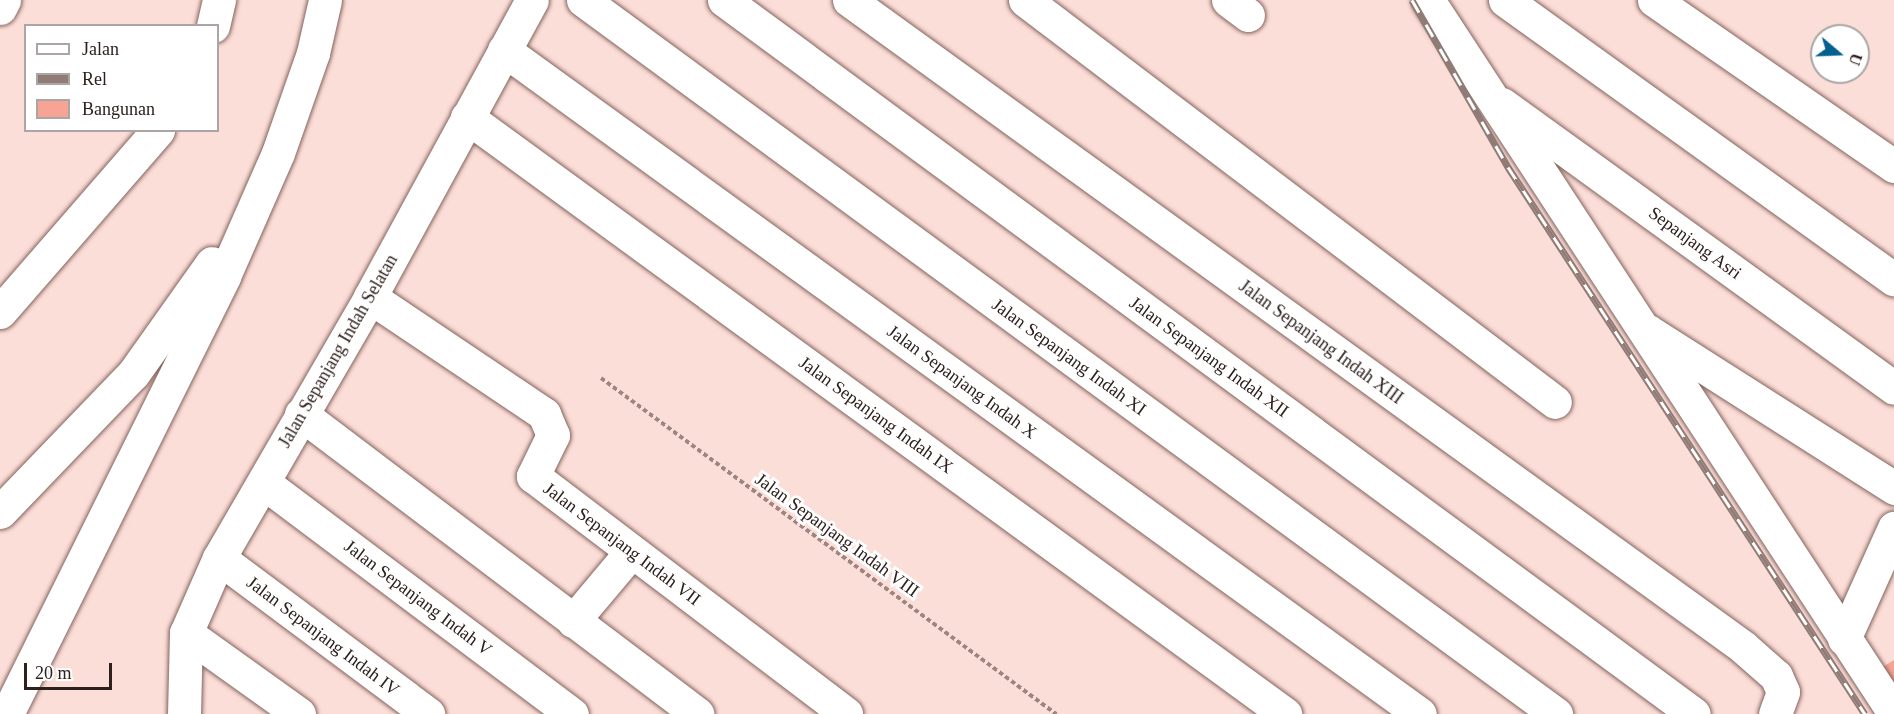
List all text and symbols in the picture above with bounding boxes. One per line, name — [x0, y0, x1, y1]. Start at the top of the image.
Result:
legend — [24, 24, 219, 132]
north arrow — [1810, 24, 1870, 84]
text: Jalan — [82, 39, 119, 59]
text: U — [1846, 51, 1866, 68]
text: Rel — [82, 69, 107, 89]
text: Bangunan — [82, 99, 155, 119]
street label: Sepanjang Asri — [1644, 202, 1746, 284]
street label: Jalan Sepanjang Indah Selatan — [274, 251, 402, 451]
street label: Jalan Sepanjang Indah XIII — [1235, 275, 1407, 409]
street label: Jalan Sepanjang Indah XII — [1125, 292, 1293, 422]
street label: Jalan Sepanjang Indah XI — [988, 294, 1150, 420]
street label: Jalan Sepanjang Indah X — [883, 321, 1041, 443]
street label: Jalan Sepanjang Indah IX — [795, 352, 957, 478]
street label: Jalan Sepanjang Indah VIII — [751, 468, 923, 602]
street label: Jalan Sepanjang Indah VII — [539, 478, 705, 610]
street label: Jalan Sepanjang Indah V — [340, 535, 496, 661]
street label: Jalan Sepanjang Indah IV — [242, 572, 404, 700]
scale bar — [27, 651, 116, 689]
text: 20 m — [35, 663, 72, 683]

